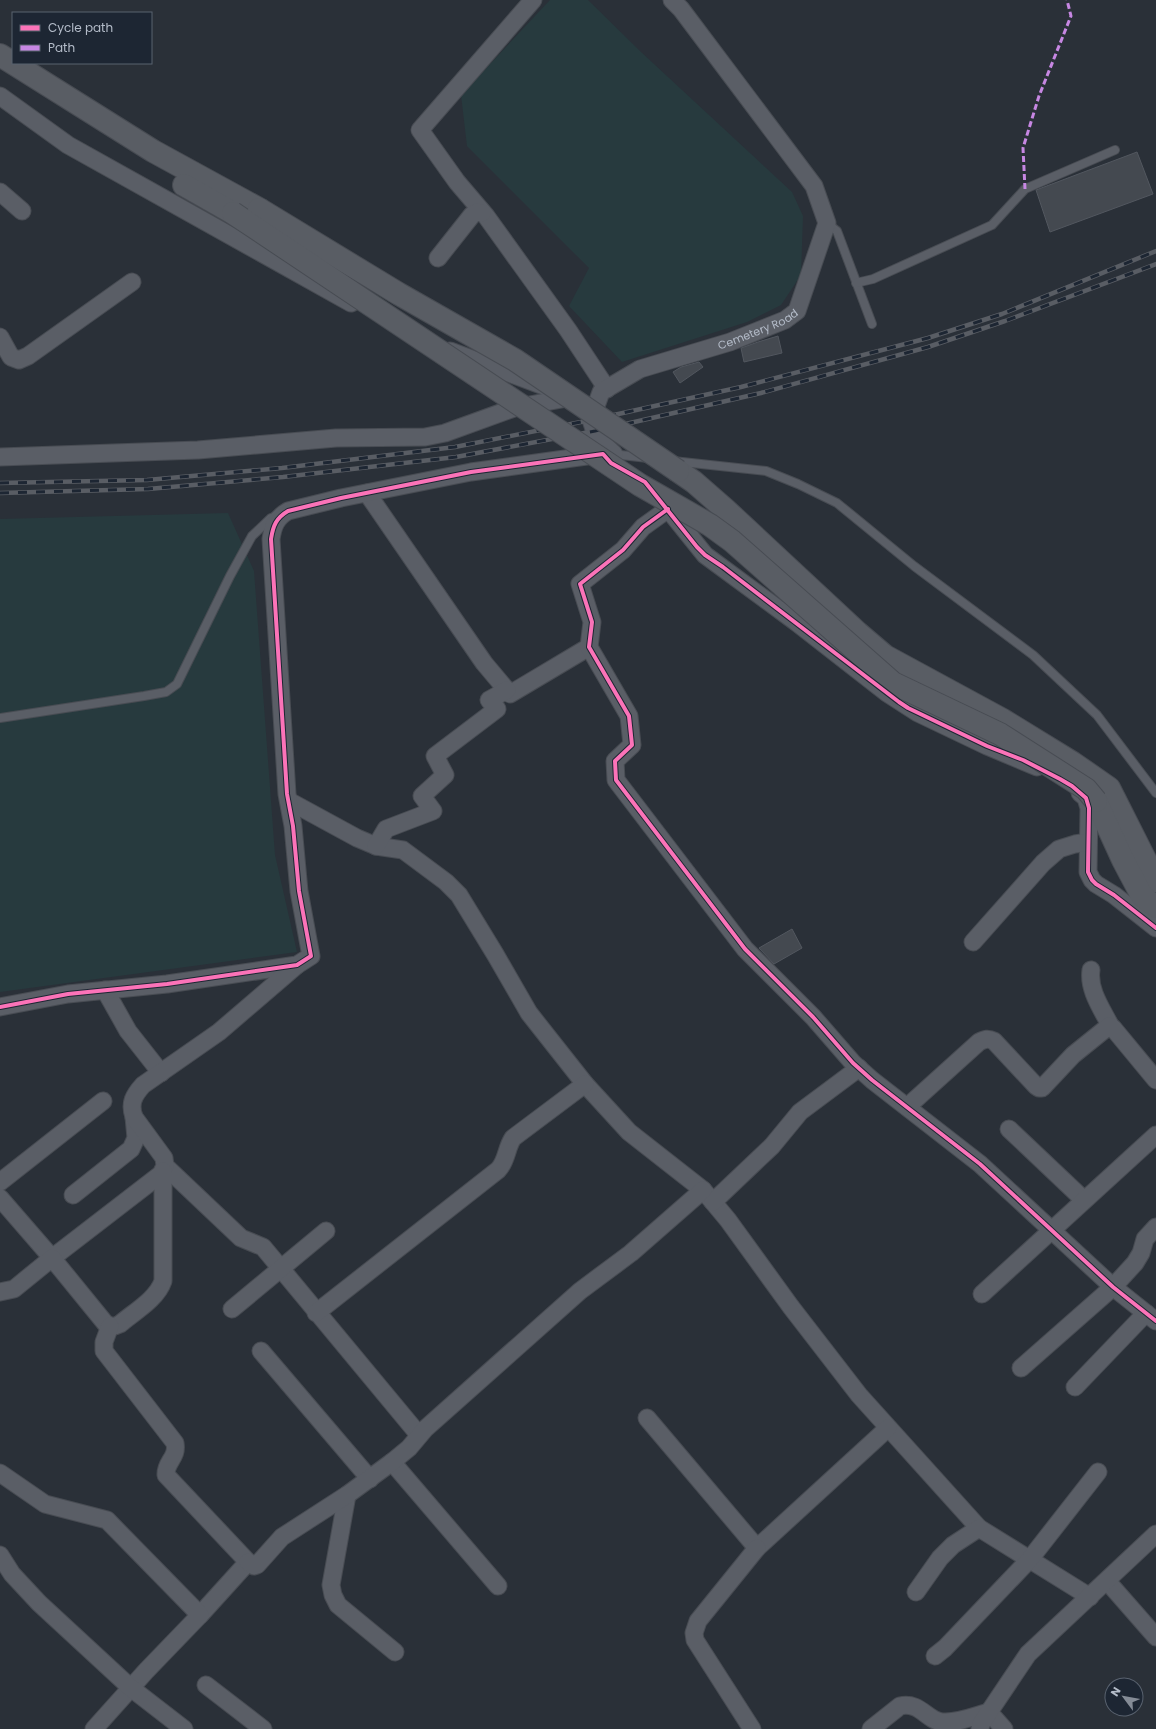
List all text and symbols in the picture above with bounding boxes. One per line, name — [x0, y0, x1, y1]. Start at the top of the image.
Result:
legend — [12, 12, 152, 64]
text: Cycle path — [48, 19, 113, 36]
text: Path — [48, 39, 75, 56]
street label: Cemetery Road — [716, 305, 801, 353]
north arrow — [1104, 1677, 1144, 1717]
text: N — [1107, 1684, 1124, 1699]

